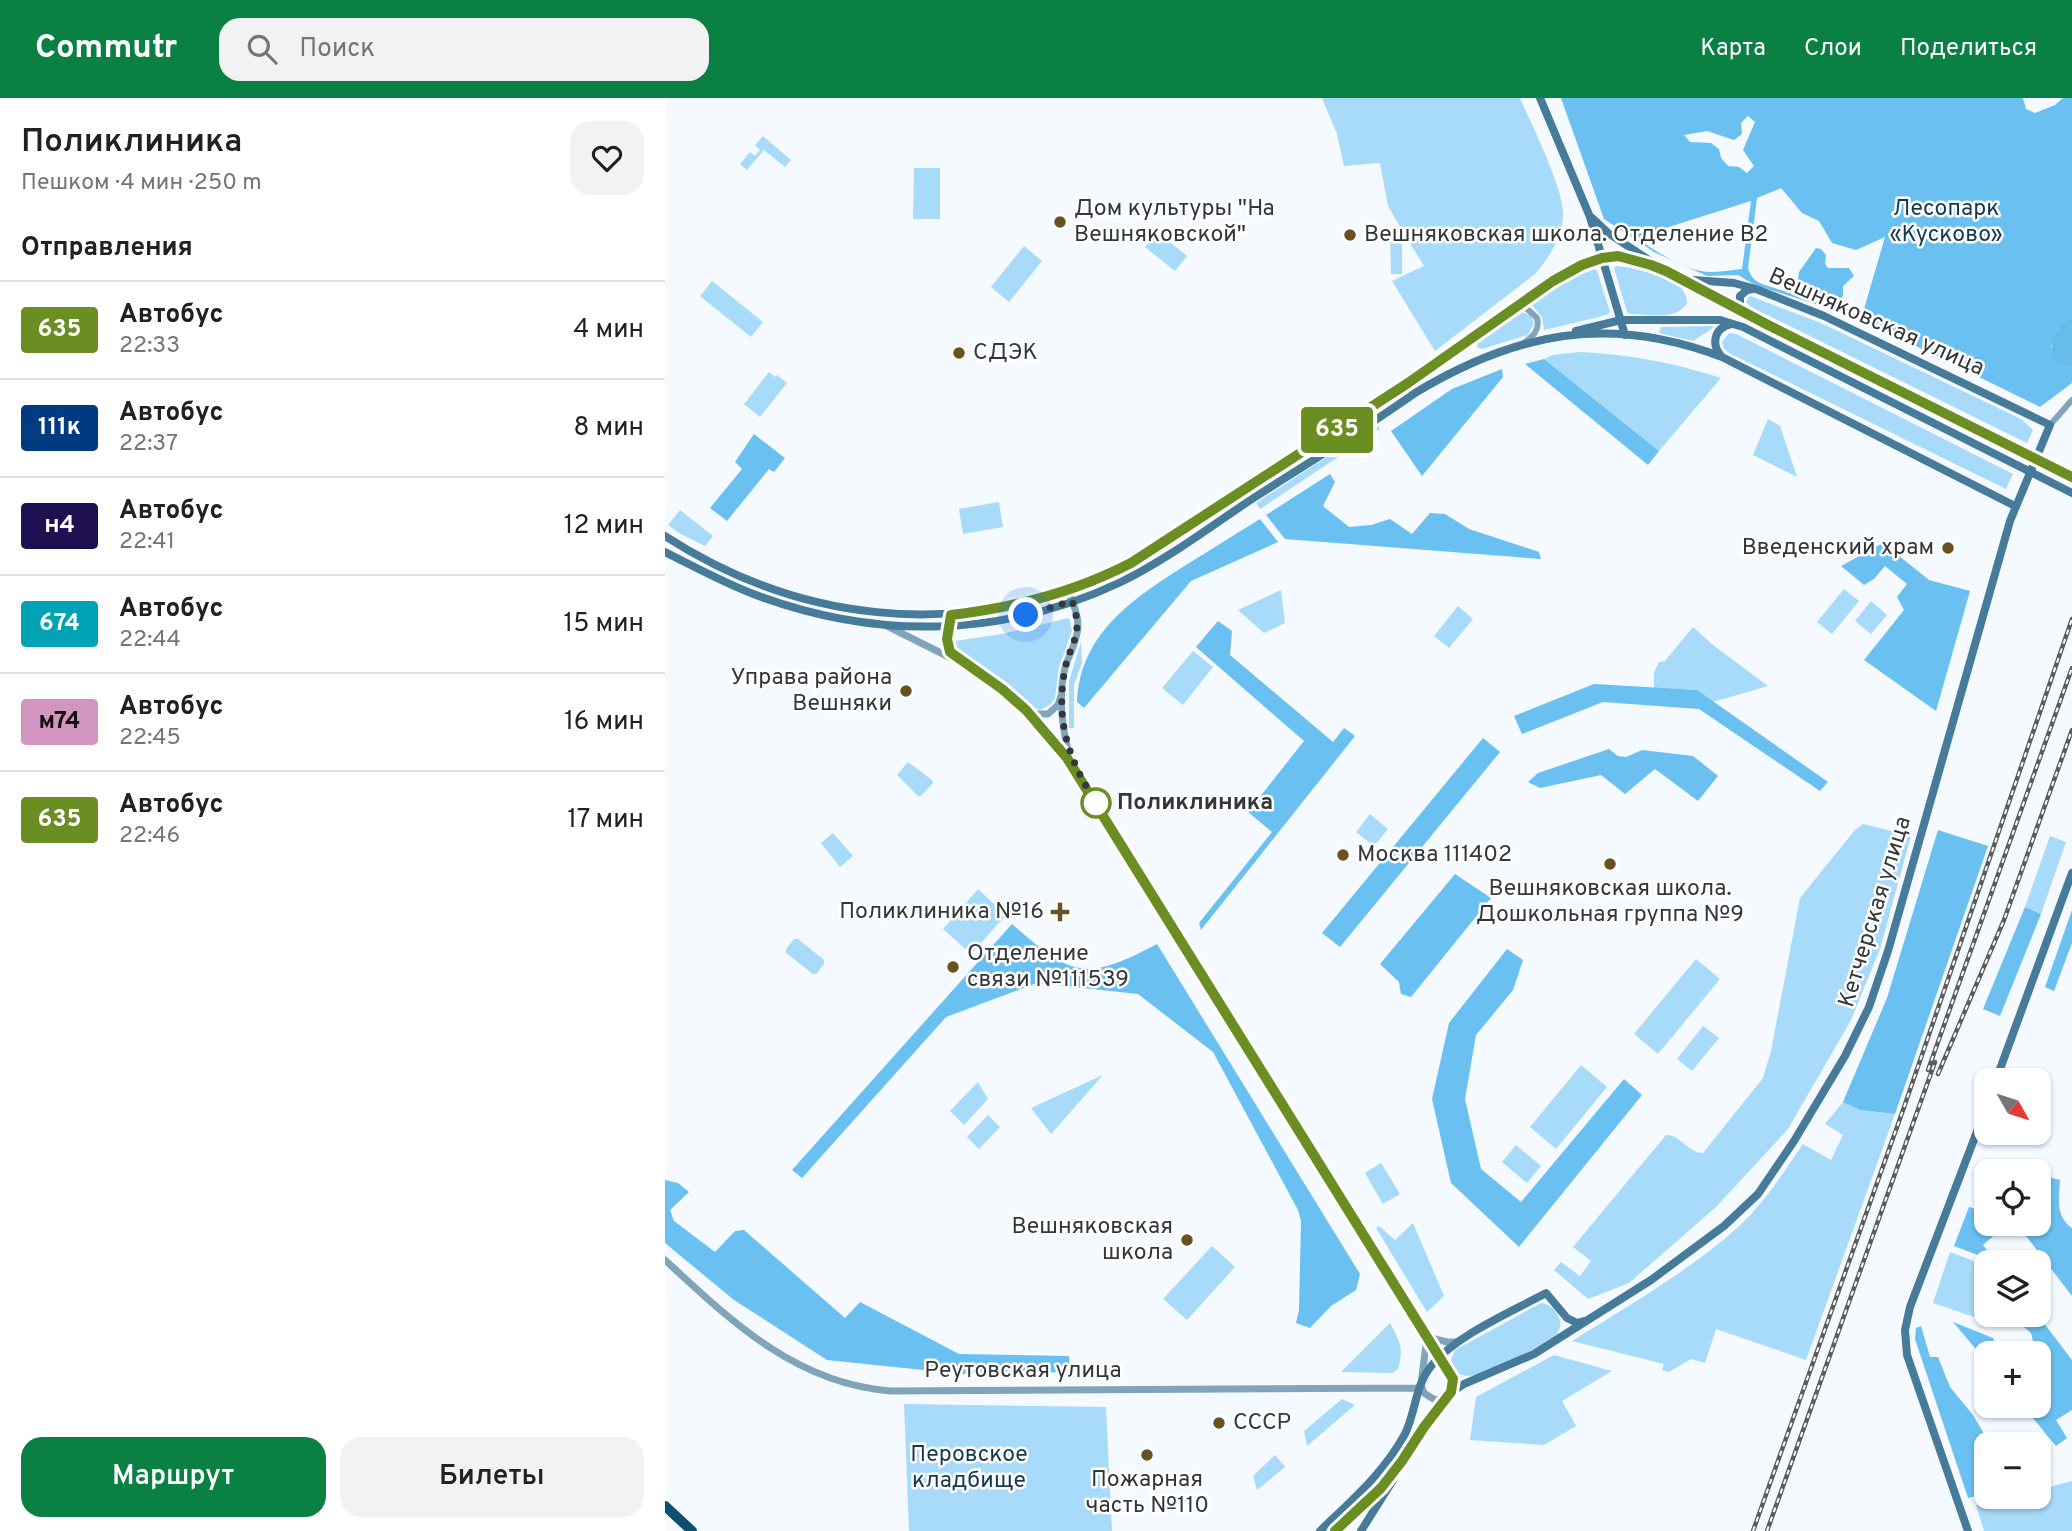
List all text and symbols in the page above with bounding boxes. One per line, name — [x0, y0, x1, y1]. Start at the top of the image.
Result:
search box — [219, 18, 709, 81]
text: Commutr — [35, 28, 177, 70]
icon: search — [243, 30, 281, 68]
text: Поиск — [299, 33, 375, 66]
text: Карта — [1700, 34, 1766, 64]
text: Слои — [1804, 34, 1862, 64]
text: Поделиться — [1900, 34, 2037, 64]
button: heart — [570, 121, 644, 195]
text: Поликлиника — [21, 122, 242, 164]
text: Пешком · 4 мин · 250 m — [21, 169, 262, 198]
place label: Дом культуры "На Вешняковской" — [1074, 195, 1275, 250]
park label: Лесопарк «Кусково» — [1889, 195, 2003, 250]
marker: Дом культуры "На Вешняковской" — [1052, 214, 1068, 230]
place label: Вешняковская школа. Отделение В2 — [1364, 221, 1768, 250]
marker: Вешняковская школа. Отделение В2 — [1342, 227, 1358, 243]
text: Отправления — [21, 232, 193, 265]
street label: Вешняковская улица — [1764, 262, 1988, 384]
text: Автобус — [119, 299, 224, 332]
text: 4 мин — [573, 314, 644, 347]
text: 635 — [38, 315, 81, 345]
text: 22:33 — [119, 332, 180, 361]
place label: СДЭК — [973, 339, 1038, 368]
marker: СДЭК — [951, 345, 967, 361]
text: Автобус — [119, 397, 224, 430]
line badge: 635 — [1297, 407, 1377, 453]
text: 8 мин — [573, 412, 644, 445]
text: 111к — [38, 413, 81, 443]
text: 635 — [1315, 415, 1359, 445]
text: 22:37 — [119, 430, 178, 459]
text: Автобус — [119, 495, 224, 528]
text: 12 мин — [564, 510, 644, 543]
text: н4 — [44, 511, 75, 541]
text: 22:41 — [119, 528, 175, 557]
place label: Введенский храм — [1742, 534, 1934, 563]
marker: Введенский храм — [1940, 540, 1956, 556]
text: Автобус — [119, 593, 224, 626]
your location — [1008, 597, 1043, 632]
text: 15 мин — [564, 608, 644, 641]
text: 674 — [39, 609, 80, 639]
text: 22:44 — [119, 626, 181, 655]
place label: Управа района Вешняки — [731, 664, 892, 719]
marker: Управа района Вешняки — [898, 683, 914, 699]
text: Автобус — [119, 691, 224, 724]
text: 16 мин — [564, 706, 644, 739]
text: м74 — [39, 707, 80, 737]
text: 22:45 — [119, 724, 181, 753]
marker: Поликлиника — [1081, 788, 1111, 818]
text: Автобус — [119, 789, 224, 822]
place label: Поликлиника — [1117, 789, 1273, 818]
text: 17 мин — [567, 804, 644, 837]
text: 635 — [38, 805, 81, 835]
street label: Кетчерская улица — [1833, 813, 1919, 1011]
text: 22:46 — [119, 822, 180, 851]
place label: Москва 111402 — [1357, 841, 1512, 870]
marker: Москва 111402 — [1335, 847, 1351, 863]
marker: Вешняковская школа. Дошкольная группа №9 — [1602, 856, 1618, 872]
place label: Вешняковская школа. Дошкольная группа №9 — [1476, 875, 1744, 930]
place label: Поликлиника №16 — [839, 898, 1044, 927]
marker: Поликлиника №16 — [1050, 902, 1070, 922]
place label: Отделение связи №111539 — [967, 940, 1129, 995]
marker: Отделение связи №111539 — [945, 959, 961, 975]
north arrow — [1974, 1068, 2051, 1144]
map controls — [1974, 1068, 2051, 1509]
button: locate — [1974, 1159, 2051, 1236]
place label: Вешняковская школа — [1011, 1213, 1173, 1268]
marker: Вешняковская школа — [1179, 1232, 1195, 1248]
button: layers — [1974, 1250, 2051, 1327]
button: + — [1974, 1341, 2051, 1418]
street label: Реутовская улица — [924, 1357, 1122, 1386]
place label: СССР — [1233, 1409, 1291, 1438]
marker: СССР — [1211, 1415, 1227, 1431]
button: − — [1974, 1432, 2051, 1509]
button: Маршрут — [21, 1437, 326, 1517]
button: Билеты — [340, 1437, 644, 1517]
park label: Перовское кладбище — [910, 1441, 1028, 1496]
marker: Пожарная часть №110 — [1139, 1447, 1155, 1463]
place label: Пожарная часть №110 — [1085, 1466, 1209, 1521]

